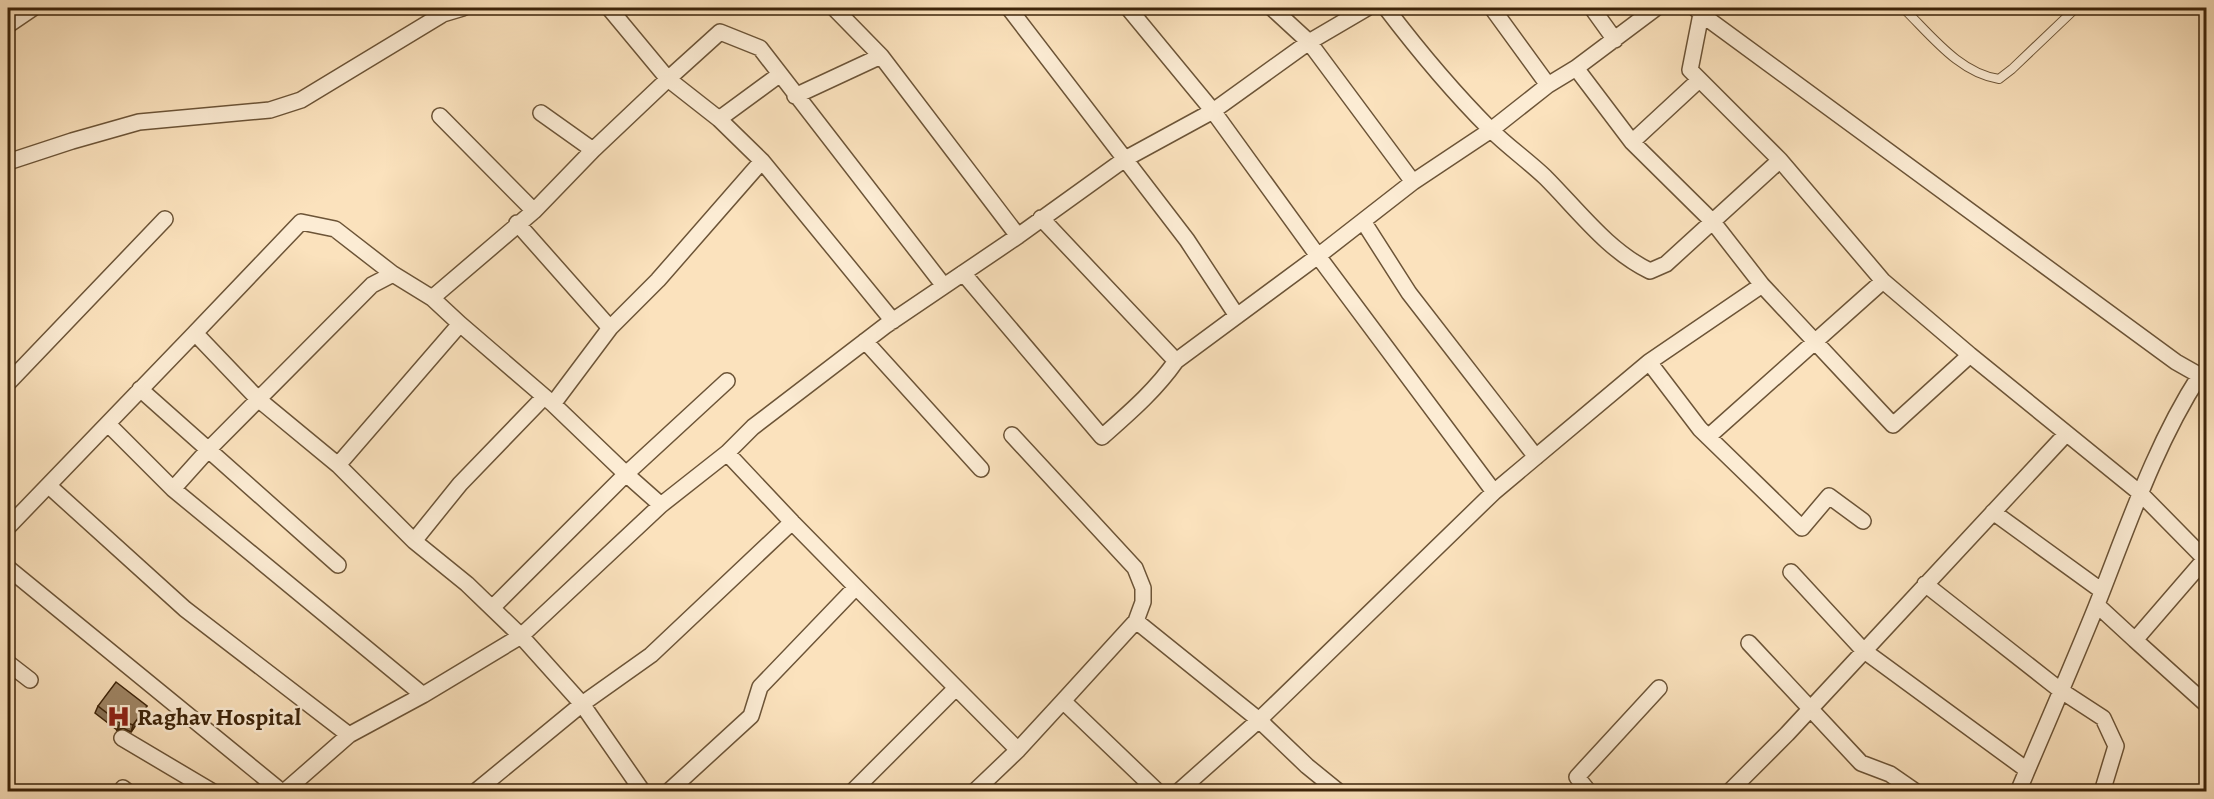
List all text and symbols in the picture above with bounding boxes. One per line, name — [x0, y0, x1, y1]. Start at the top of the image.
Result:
place label: Raghav Hospital — [137, 701, 302, 733]
hospital icon: Raghav Hospital — [106, 704, 132, 730]

